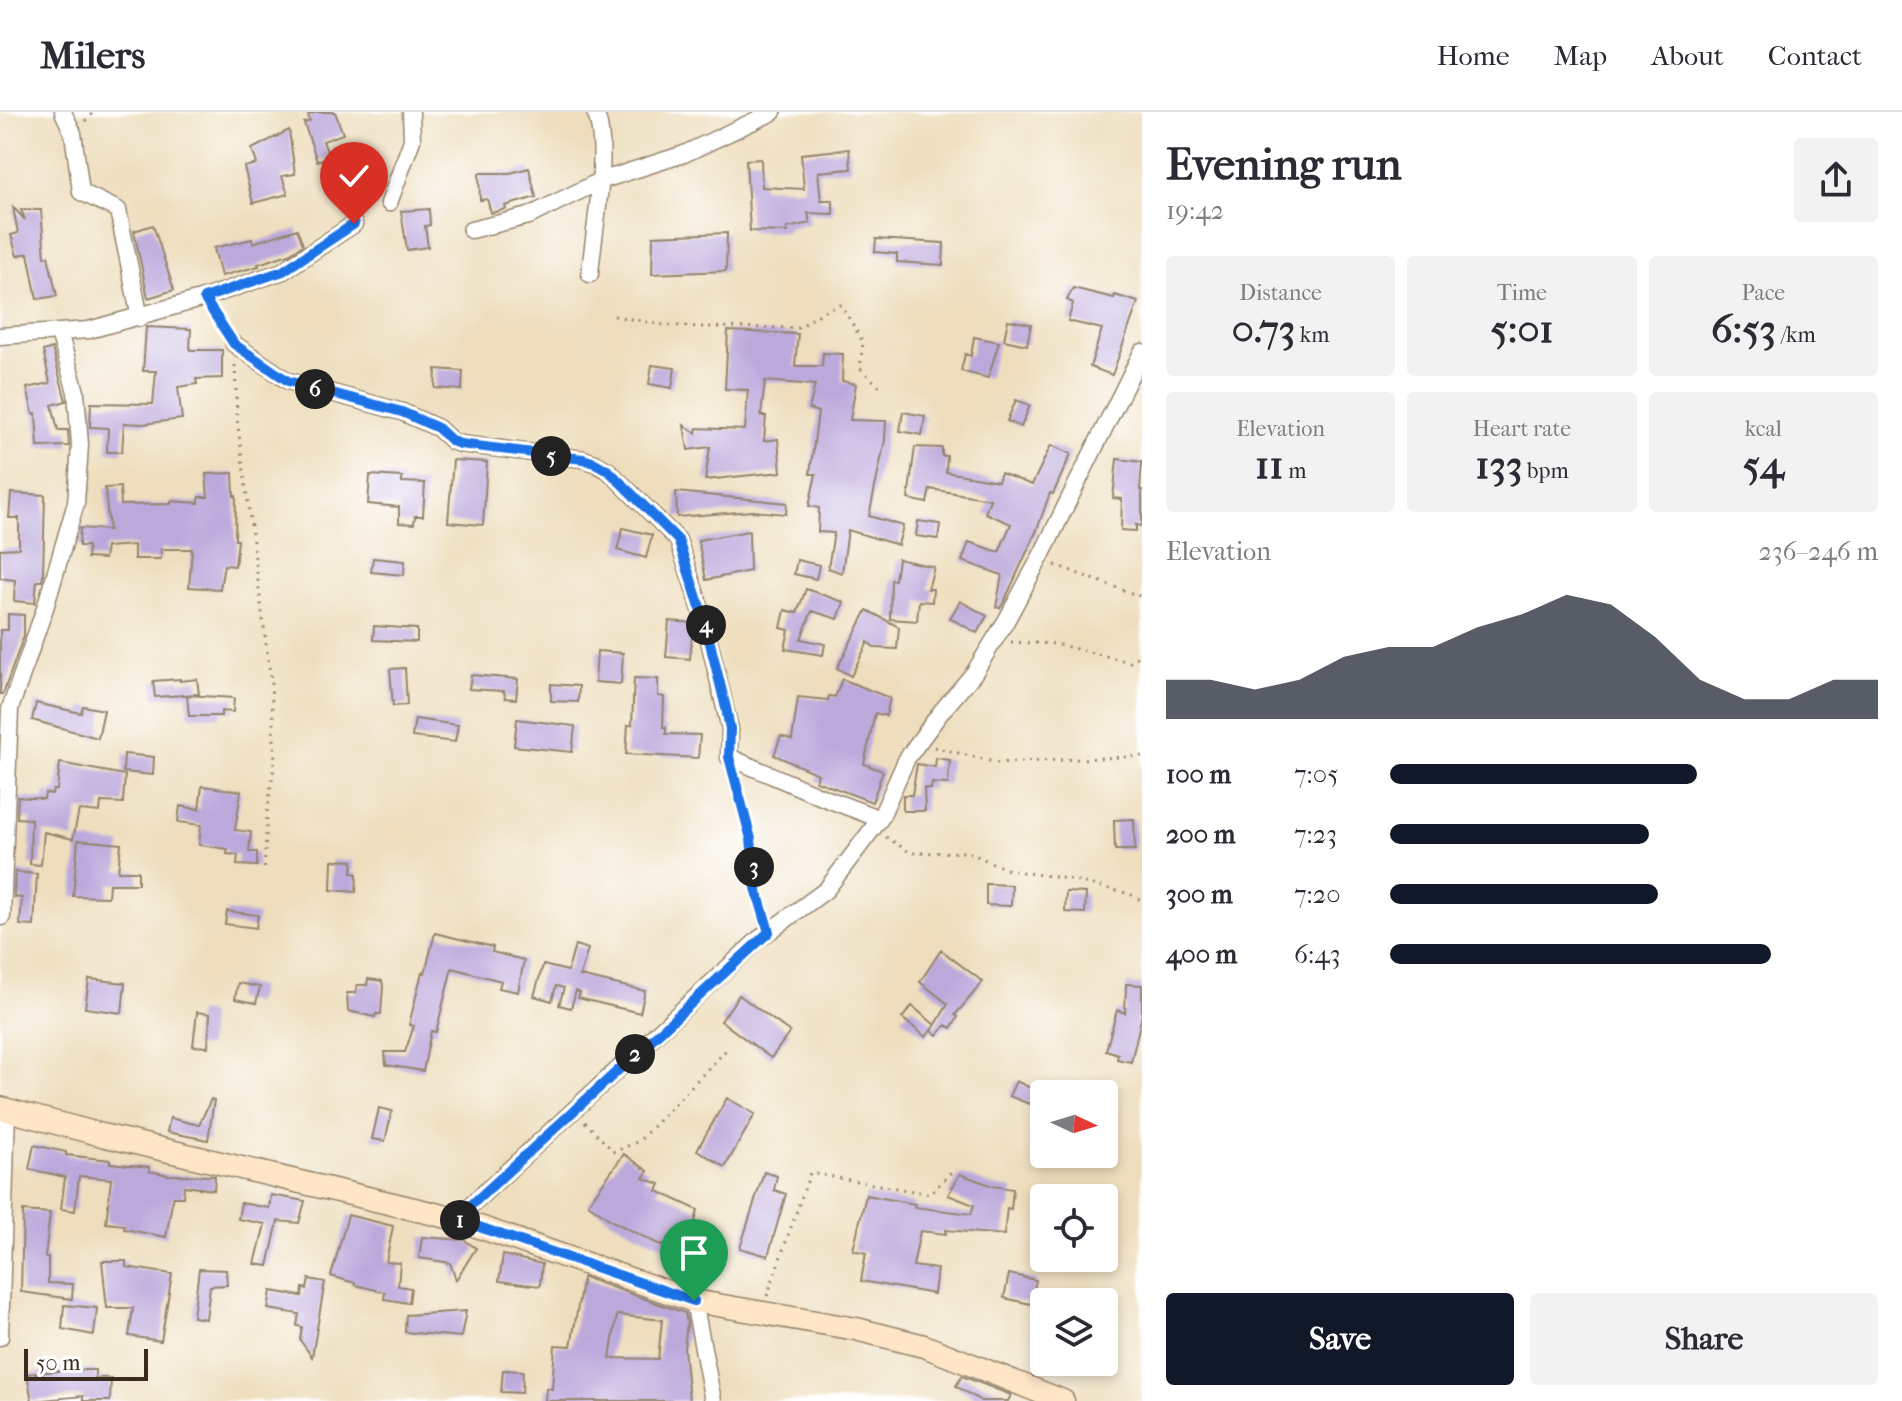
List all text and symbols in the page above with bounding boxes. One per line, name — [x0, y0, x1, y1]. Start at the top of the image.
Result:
text: Milers — [40, 33, 145, 78]
text: Home — [1437, 39, 1510, 72]
text: Map — [1554, 39, 1607, 72]
text: About — [1651, 39, 1724, 72]
text: Contact — [1768, 39, 1862, 72]
button: share — [1794, 138, 1878, 222]
text: Evening run — [1166, 139, 1401, 190]
pin — [320, 142, 388, 224]
icon: check — [332, 154, 376, 198]
text: 19:42 — [1166, 195, 1224, 226]
text: Distance — [1239, 280, 1322, 306]
text: Time — [1497, 280, 1547, 306]
text: Pace — [1741, 280, 1785, 306]
text: 0.73 — [1232, 306, 1295, 352]
text: 5:01 — [1490, 306, 1554, 352]
text: 6:53 — [1711, 306, 1776, 352]
text: km — [1295, 322, 1329, 348]
text: /km — [1776, 322, 1816, 348]
pin: 6 — [295, 369, 335, 409]
text: 6 — [309, 376, 321, 402]
text: Elevation — [1236, 416, 1325, 442]
text: Heart rate — [1473, 416, 1571, 442]
text: kcal — [1745, 416, 1782, 442]
pin: 5 — [531, 436, 571, 476]
text: 11 — [1255, 442, 1283, 488]
text: 133 — [1475, 442, 1522, 488]
text: 54 — [1743, 442, 1784, 488]
text: 5 — [546, 443, 556, 469]
text: m — [1283, 458, 1306, 484]
text: bpm — [1522, 458, 1569, 484]
text: Elevation — [1166, 536, 1271, 567]
text: 236–246 m — [1759, 536, 1878, 567]
pin: 4 — [686, 605, 726, 645]
text: 4 — [700, 612, 713, 638]
text: 100 m — [1166, 759, 1231, 790]
text: 7:05 — [1294, 759, 1338, 790]
text: 200 m — [1166, 819, 1235, 850]
text: 7:23 — [1294, 819, 1337, 850]
pin: 3 — [734, 847, 774, 887]
text: 3 — [749, 854, 759, 880]
text: 300 m — [1166, 879, 1233, 910]
text: 7:20 — [1294, 879, 1341, 910]
text: 400 m — [1166, 939, 1237, 970]
text: 6:43 — [1294, 939, 1340, 970]
pin: 2 — [615, 1034, 655, 1074]
text: 2 — [629, 1041, 641, 1067]
north arrow — [1030, 1080, 1118, 1168]
map controls — [1030, 1080, 1118, 1376]
button: locate — [1030, 1184, 1118, 1272]
pin: 1 — [440, 1200, 480, 1240]
text: 1 — [456, 1207, 464, 1233]
pin — [660, 1219, 728, 1301]
icon: arrive — [672, 1231, 716, 1275]
button: layers — [1030, 1288, 1118, 1376]
button: Save — [1166, 1293, 1514, 1385]
button: Share — [1530, 1293, 1878, 1385]
scale bar — [24, 1345, 148, 1381]
text: 50 m — [36, 1350, 81, 1376]

